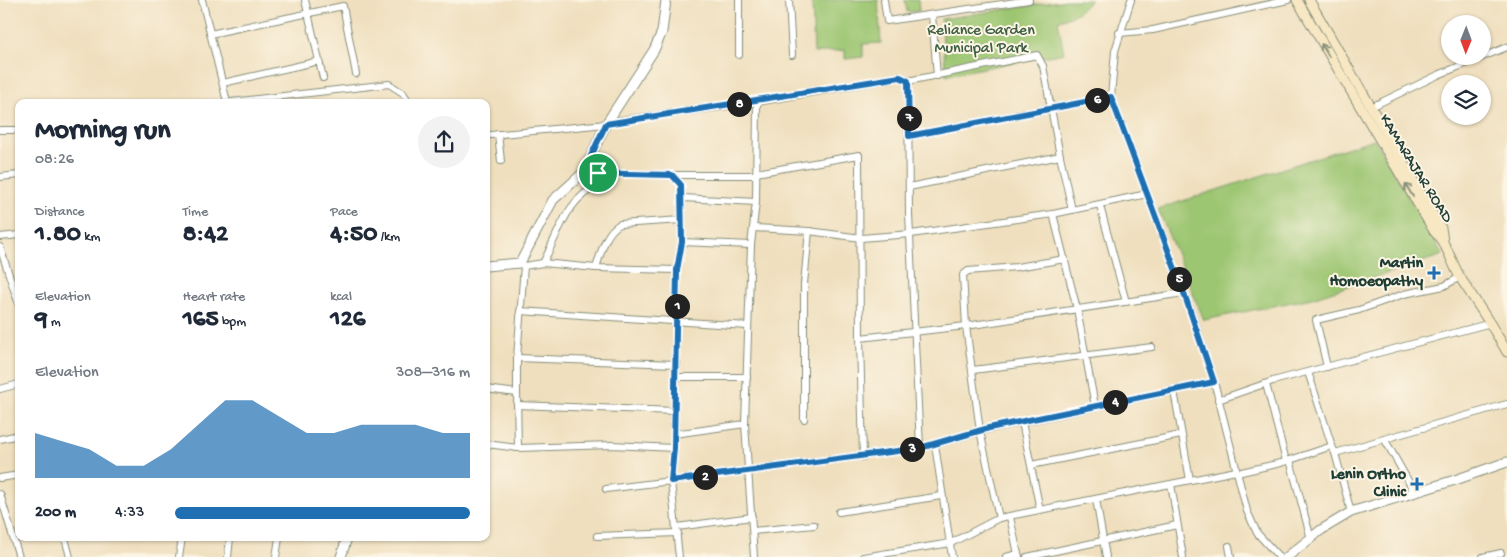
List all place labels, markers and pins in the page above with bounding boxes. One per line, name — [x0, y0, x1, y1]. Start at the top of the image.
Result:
pin: 6 — [1084, 88, 1110, 112]
pin: 8 — [726, 92, 752, 116]
pin: 7 — [896, 106, 922, 130]
pin — [577, 152, 619, 194]
place label: Martin Homoeopathy — [1330, 255, 1423, 292]
pin: 5 — [1166, 266, 1192, 292]
marker: Martin Homoeopathy — [1427, 266, 1441, 280]
pin: 1 — [664, 294, 690, 318]
pin: 4 — [1102, 390, 1128, 414]
pin: 3 — [900, 436, 924, 462]
pin: 2 — [692, 464, 718, 490]
place label: Lenin Ortho Clinic — [1331, 466, 1408, 503]
marker: Lenin Ortho Clinic — [1410, 477, 1424, 491]

